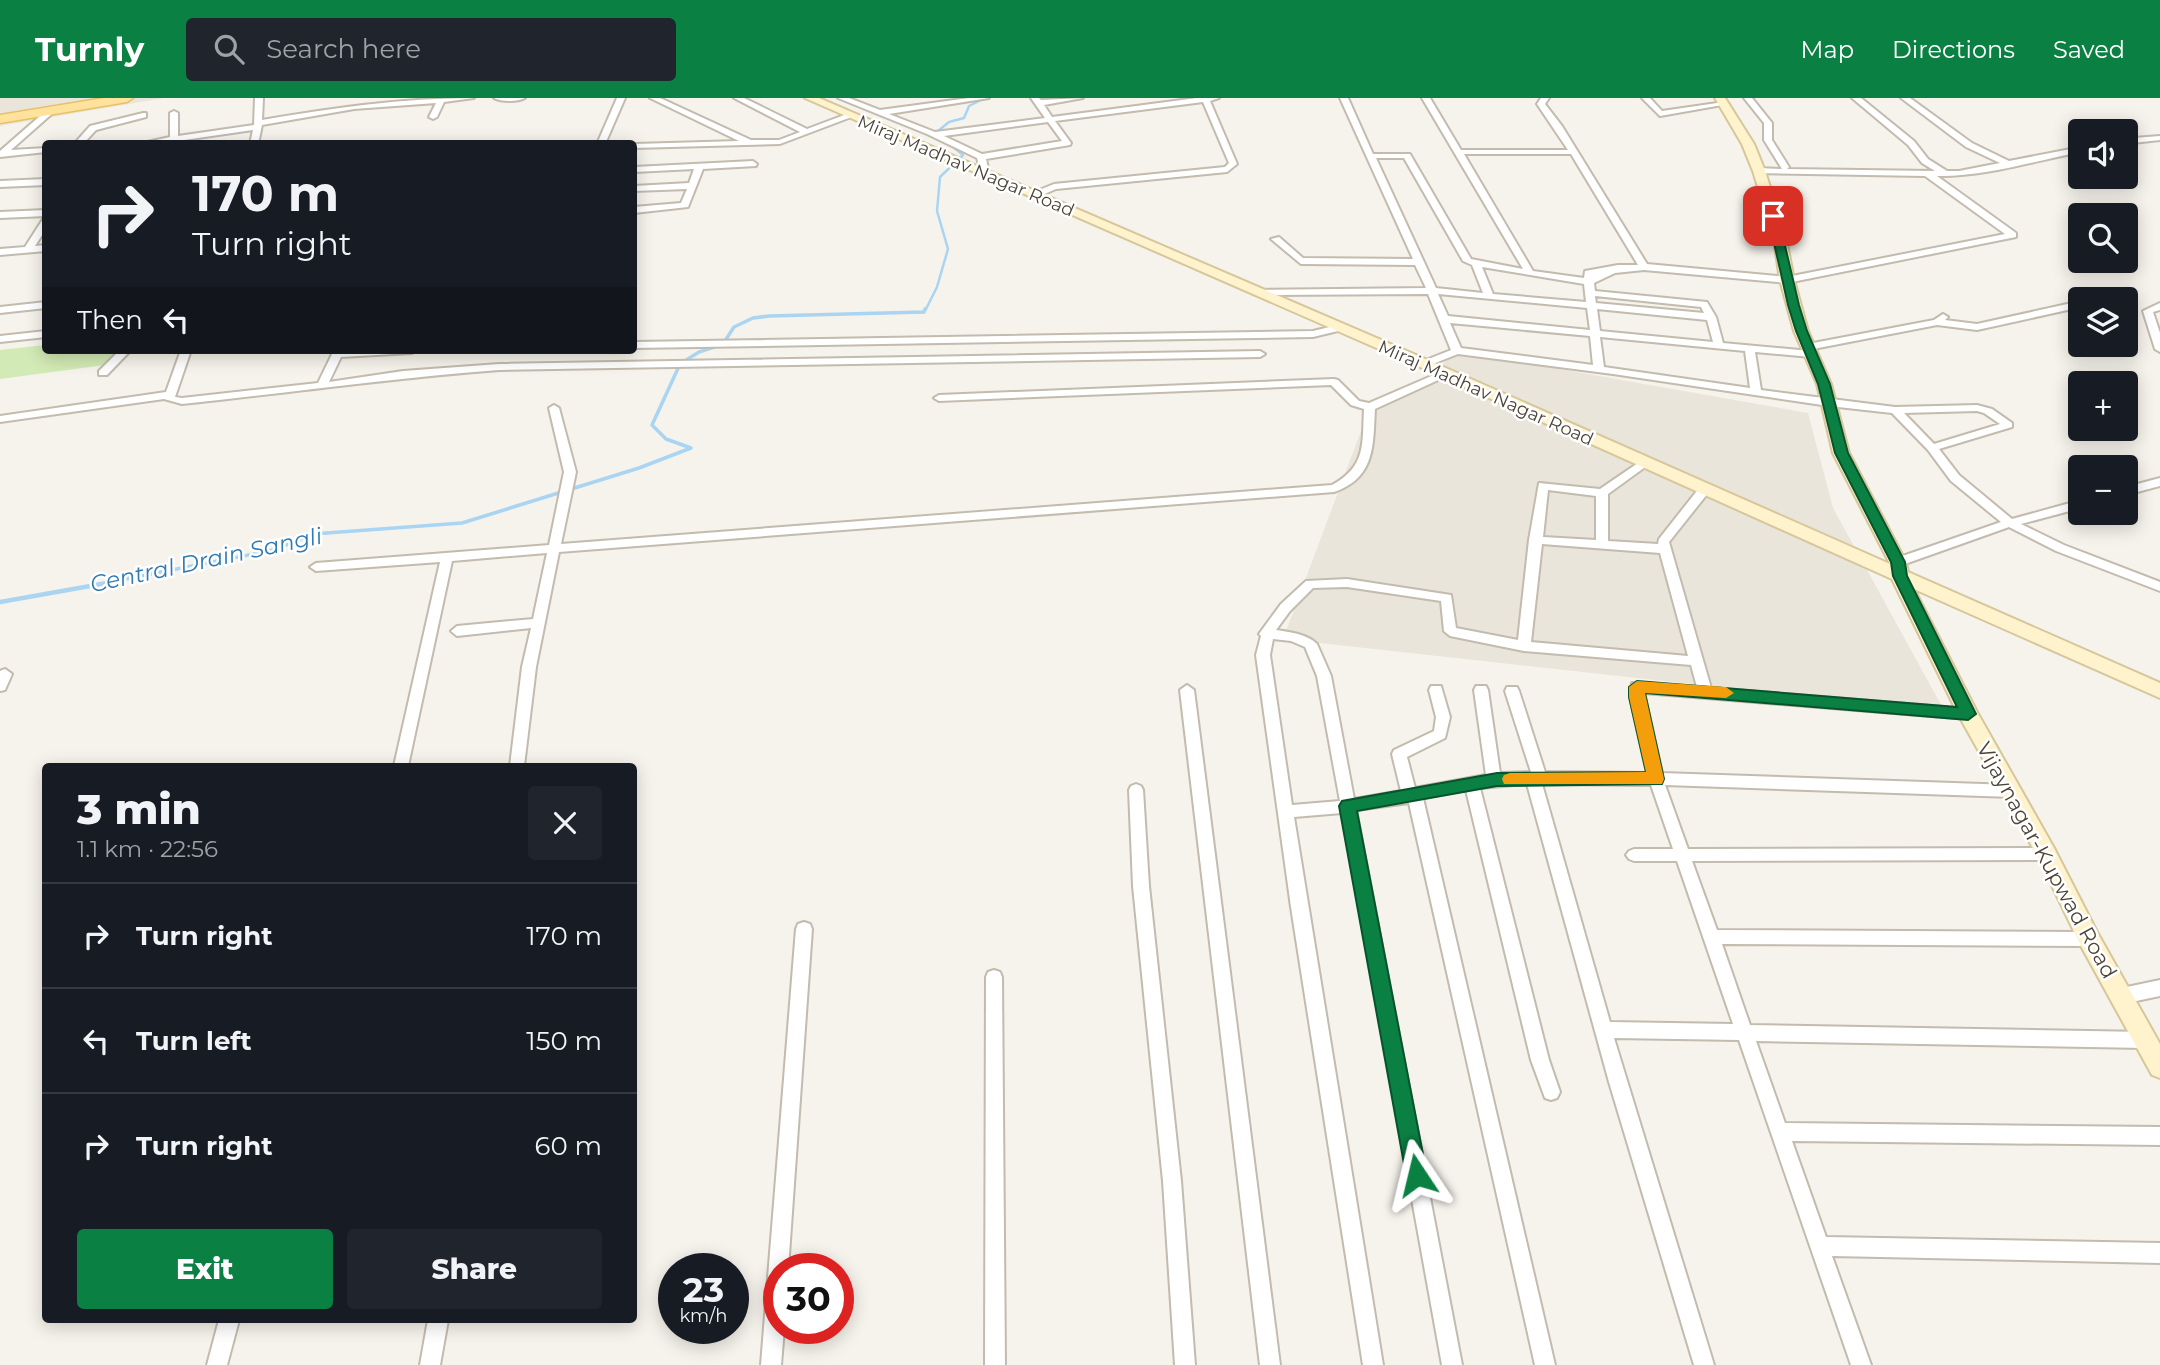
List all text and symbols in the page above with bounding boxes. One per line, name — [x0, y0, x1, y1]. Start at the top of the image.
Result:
search box — [186, 18, 676, 81]
text: Turnly — [35, 29, 144, 69]
icon: search — [210, 30, 248, 68]
text: Search here — [266, 33, 421, 65]
text: Map — [1801, 35, 1854, 64]
text: Directions — [1892, 35, 2015, 64]
text: Saved — [2053, 35, 2125, 64]
street label: Miraj Madhav Nagar Road — [854, 110, 1078, 222]
map controls — [2068, 119, 2138, 525]
button: sound — [2068, 119, 2138, 189]
text: 170 m — [192, 164, 339, 223]
icon: right — [77, 168, 168, 259]
pin — [1743, 186, 1803, 246]
icon: arrive — [1754, 197, 1792, 235]
button: search — [2068, 203, 2138, 273]
text: Turn right — [192, 224, 352, 263]
button: layers — [2068, 287, 2138, 357]
icon: left — [157, 301, 195, 339]
text: Then — [77, 304, 143, 336]
street label: Miraj Madhav Nagar Road — [1375, 336, 1597, 450]
button: + — [2068, 371, 2138, 441]
button: − — [2068, 455, 2138, 525]
water label: Central Drain Sangli — [88, 522, 325, 598]
street label: Vijaynagar-Kupwad Road — [1972, 737, 2122, 983]
text: 3 min — [77, 783, 201, 835]
button: close — [528, 786, 602, 860]
text: 1.1 km · 22:56 — [77, 835, 218, 863]
icon: right — [77, 917, 115, 955]
text: Turn right — [136, 920, 272, 952]
text: 170 m — [526, 920, 602, 952]
icon: left — [77, 1022, 115, 1060]
text: Turn left — [136, 1025, 252, 1057]
text: 150 m — [526, 1025, 602, 1057]
icon: right — [77, 1127, 115, 1165]
text: Turn right — [136, 1130, 272, 1162]
text: 60 m — [535, 1130, 602, 1162]
position arrow — [1380, 1138, 1454, 1212]
button: Exit — [77, 1229, 333, 1309]
button: Share — [347, 1229, 602, 1309]
speed limit sign: 30 — [763, 1253, 854, 1344]
text: 23 — [683, 1268, 724, 1311]
text: km/h — [679, 1305, 728, 1327]

